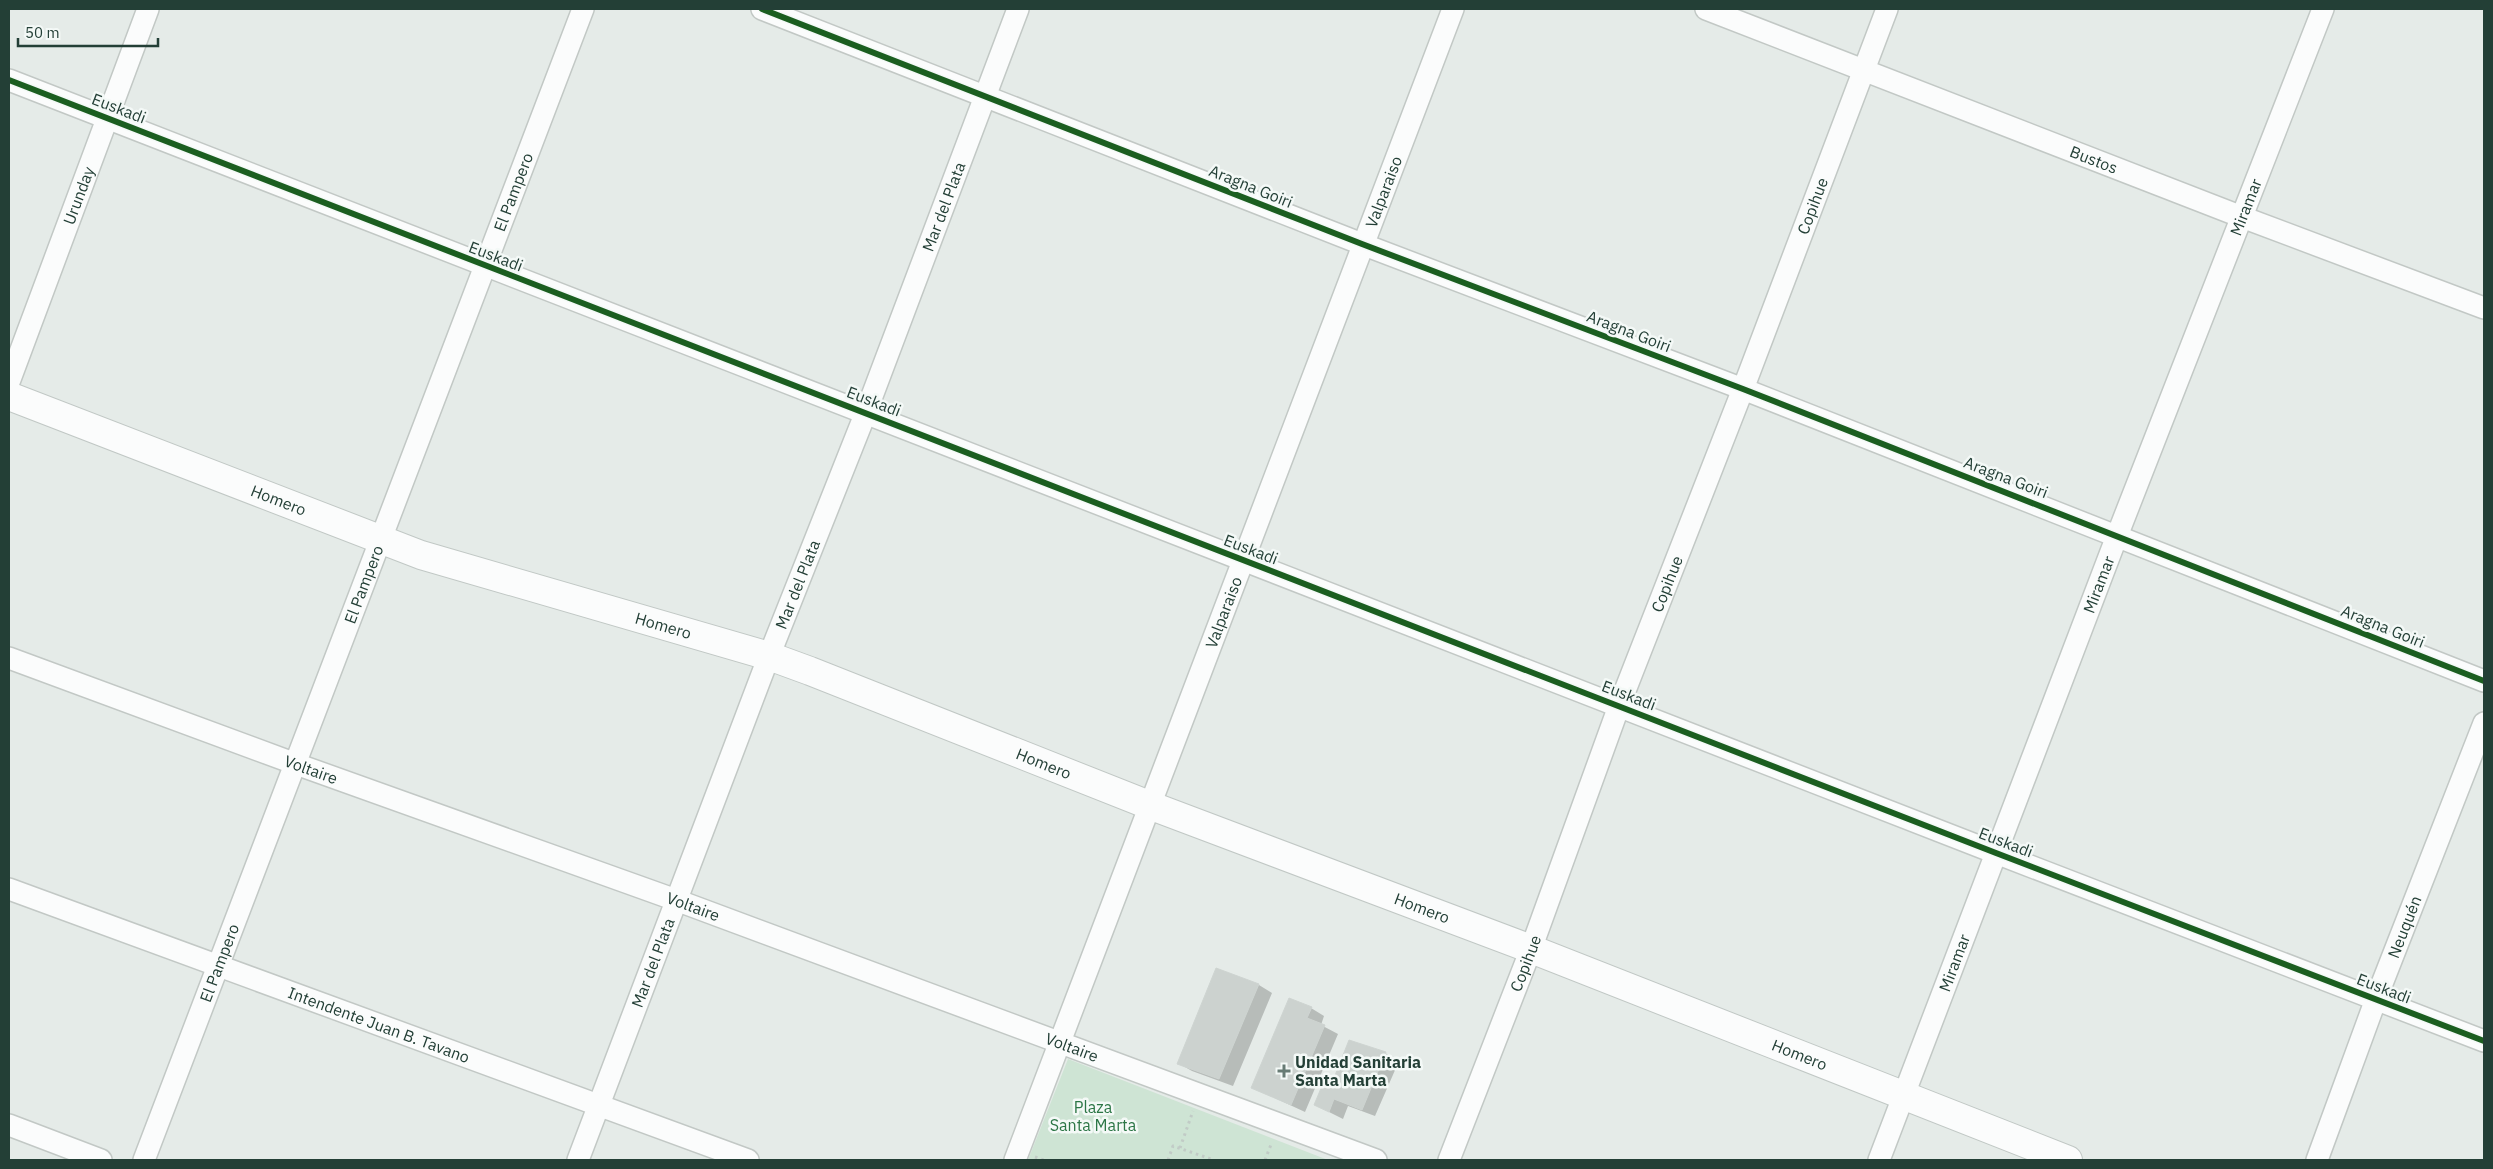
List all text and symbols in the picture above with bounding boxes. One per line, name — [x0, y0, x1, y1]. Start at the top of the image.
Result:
scale bar — [18, 15, 158, 47]
text: 50 m — [25, 23, 60, 42]
street label: Euskadi — [89, 89, 149, 127]
street label: Bustos — [2067, 141, 2121, 178]
street label: El Pampero — [489, 150, 537, 234]
street label: Valparaiso — [1361, 153, 1406, 230]
street label: Mar del Plata — [917, 159, 970, 254]
street label: Aragna Goiri — [1206, 160, 1296, 212]
street label: Urunday — [59, 164, 98, 227]
street label: Copihue — [1793, 175, 1832, 237]
street label: Miramar — [2225, 175, 2266, 239]
street label: Euskadi — [466, 237, 526, 275]
street label: Aragna Goiri — [1584, 306, 1674, 356]
street label: Euskadi — [844, 382, 904, 420]
street label: Aragna Goiri — [1961, 452, 2051, 502]
street label: Homero — [248, 480, 309, 520]
street label: Euskadi — [1221, 530, 1281, 568]
street label: Mar del Plata — [771, 537, 824, 632]
street label: El Pampero — [340, 542, 388, 626]
street label: Copihue — [1647, 552, 1687, 615]
street label: Miramar — [2079, 553, 2119, 616]
street label: Valparaiso — [1201, 574, 1246, 651]
street label: Aragna Goiri — [2338, 600, 2428, 652]
street label: Homero — [633, 608, 694, 643]
street label: Euskadi — [1599, 676, 1659, 714]
street label: Homero — [1013, 743, 1074, 783]
street label: Voltaire — [282, 751, 341, 788]
street label: Euskadi — [1976, 823, 2036, 861]
street label: Voltaire — [664, 887, 723, 925]
street label: Homero — [1392, 888, 1453, 928]
street label: Neuquén — [2383, 893, 2425, 961]
street label: Mar del Plata — [627, 915, 679, 1010]
street label: El Pampero — [195, 921, 243, 1005]
street label: Miramar — [1934, 931, 1974, 994]
street label: Copihue — [1505, 932, 1545, 995]
street label: Euskadi — [2354, 969, 2414, 1007]
street label: Intendente Juan B. Tavano — [285, 982, 473, 1067]
street label: Voltaire — [1043, 1028, 1102, 1066]
street label: Homero — [1769, 1035, 1830, 1074]
place label: Unidad Sanitaria Santa Marta — [1295, 1052, 1421, 1090]
marker: Unidad Sanitaria Santa Marta — [1277, 1064, 1291, 1078]
park label: Plaza Santa Marta — [1050, 1097, 1137, 1135]

